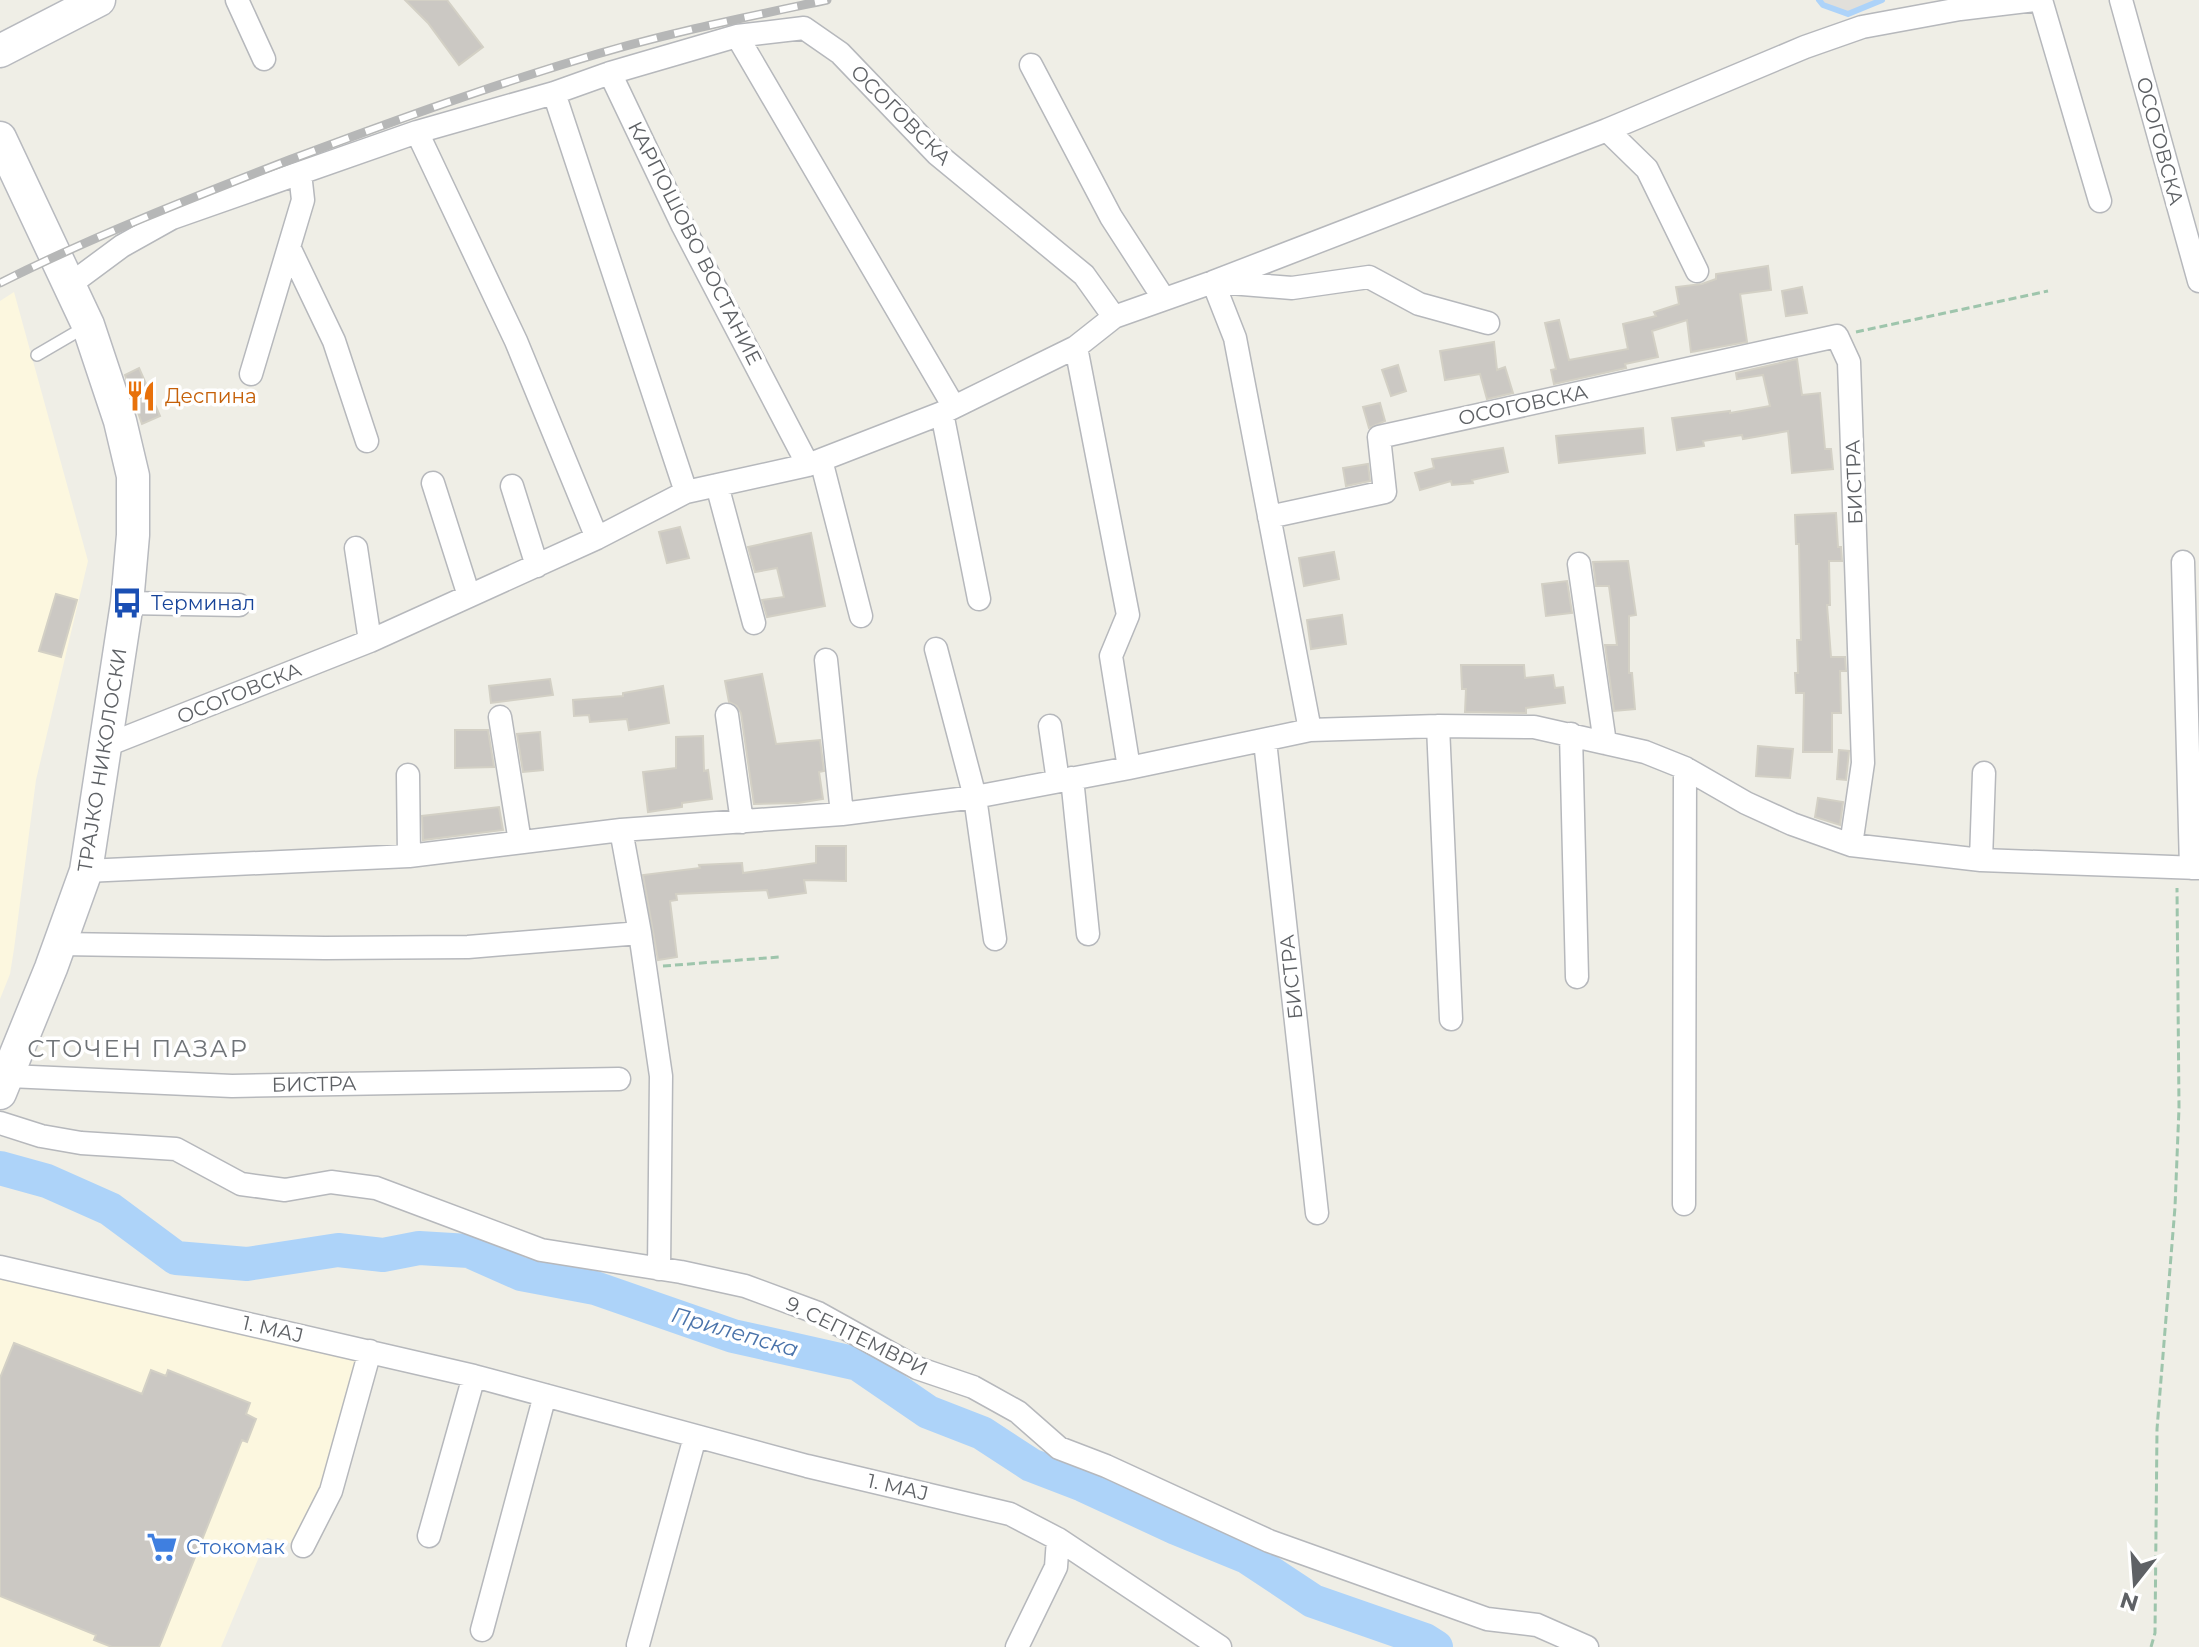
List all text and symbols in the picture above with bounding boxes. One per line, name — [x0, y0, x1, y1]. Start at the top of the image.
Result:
street label: ОСОГОВСКА — [846, 60, 956, 170]
street label: ОСОГОВСКА — [2131, 74, 2189, 208]
street label: КАРПОШОВО ВОСТАНИЕ — [623, 117, 767, 369]
restaurant icon: Деспина — [124, 379, 158, 413]
street label: ОСОГОВСКА — [1456, 380, 1590, 430]
place label: Деспина — [165, 384, 257, 408]
street label: БИСТРА — [1841, 439, 1867, 525]
bus stop icon: Терминал — [110, 586, 144, 620]
place label: Терминал — [151, 591, 255, 615]
street label: ТРАЈКО НИКОЛОСКИ — [72, 646, 132, 874]
street label: ОСОГОВСКА — [173, 657, 305, 729]
street label: БИСТРА — [1275, 933, 1307, 1020]
district label: СТОЧЕН ПАЗАР — [27, 1034, 249, 1063]
street label: БИСТРА — [271, 1071, 357, 1097]
street label: 9. СЕПТЕМВРИ — [782, 1291, 932, 1381]
water label: Прилепска — [668, 1301, 802, 1363]
street label: 1. МАЈ — [240, 1310, 306, 1348]
street label: 1. МАЈ — [865, 1468, 931, 1506]
supermarket icon: Стокомак — [145, 1530, 179, 1564]
place label: Стокомак — [186, 1535, 285, 1559]
north arrow — [2095, 1543, 2175, 1623]
text: N — [2117, 1586, 2142, 1617]

